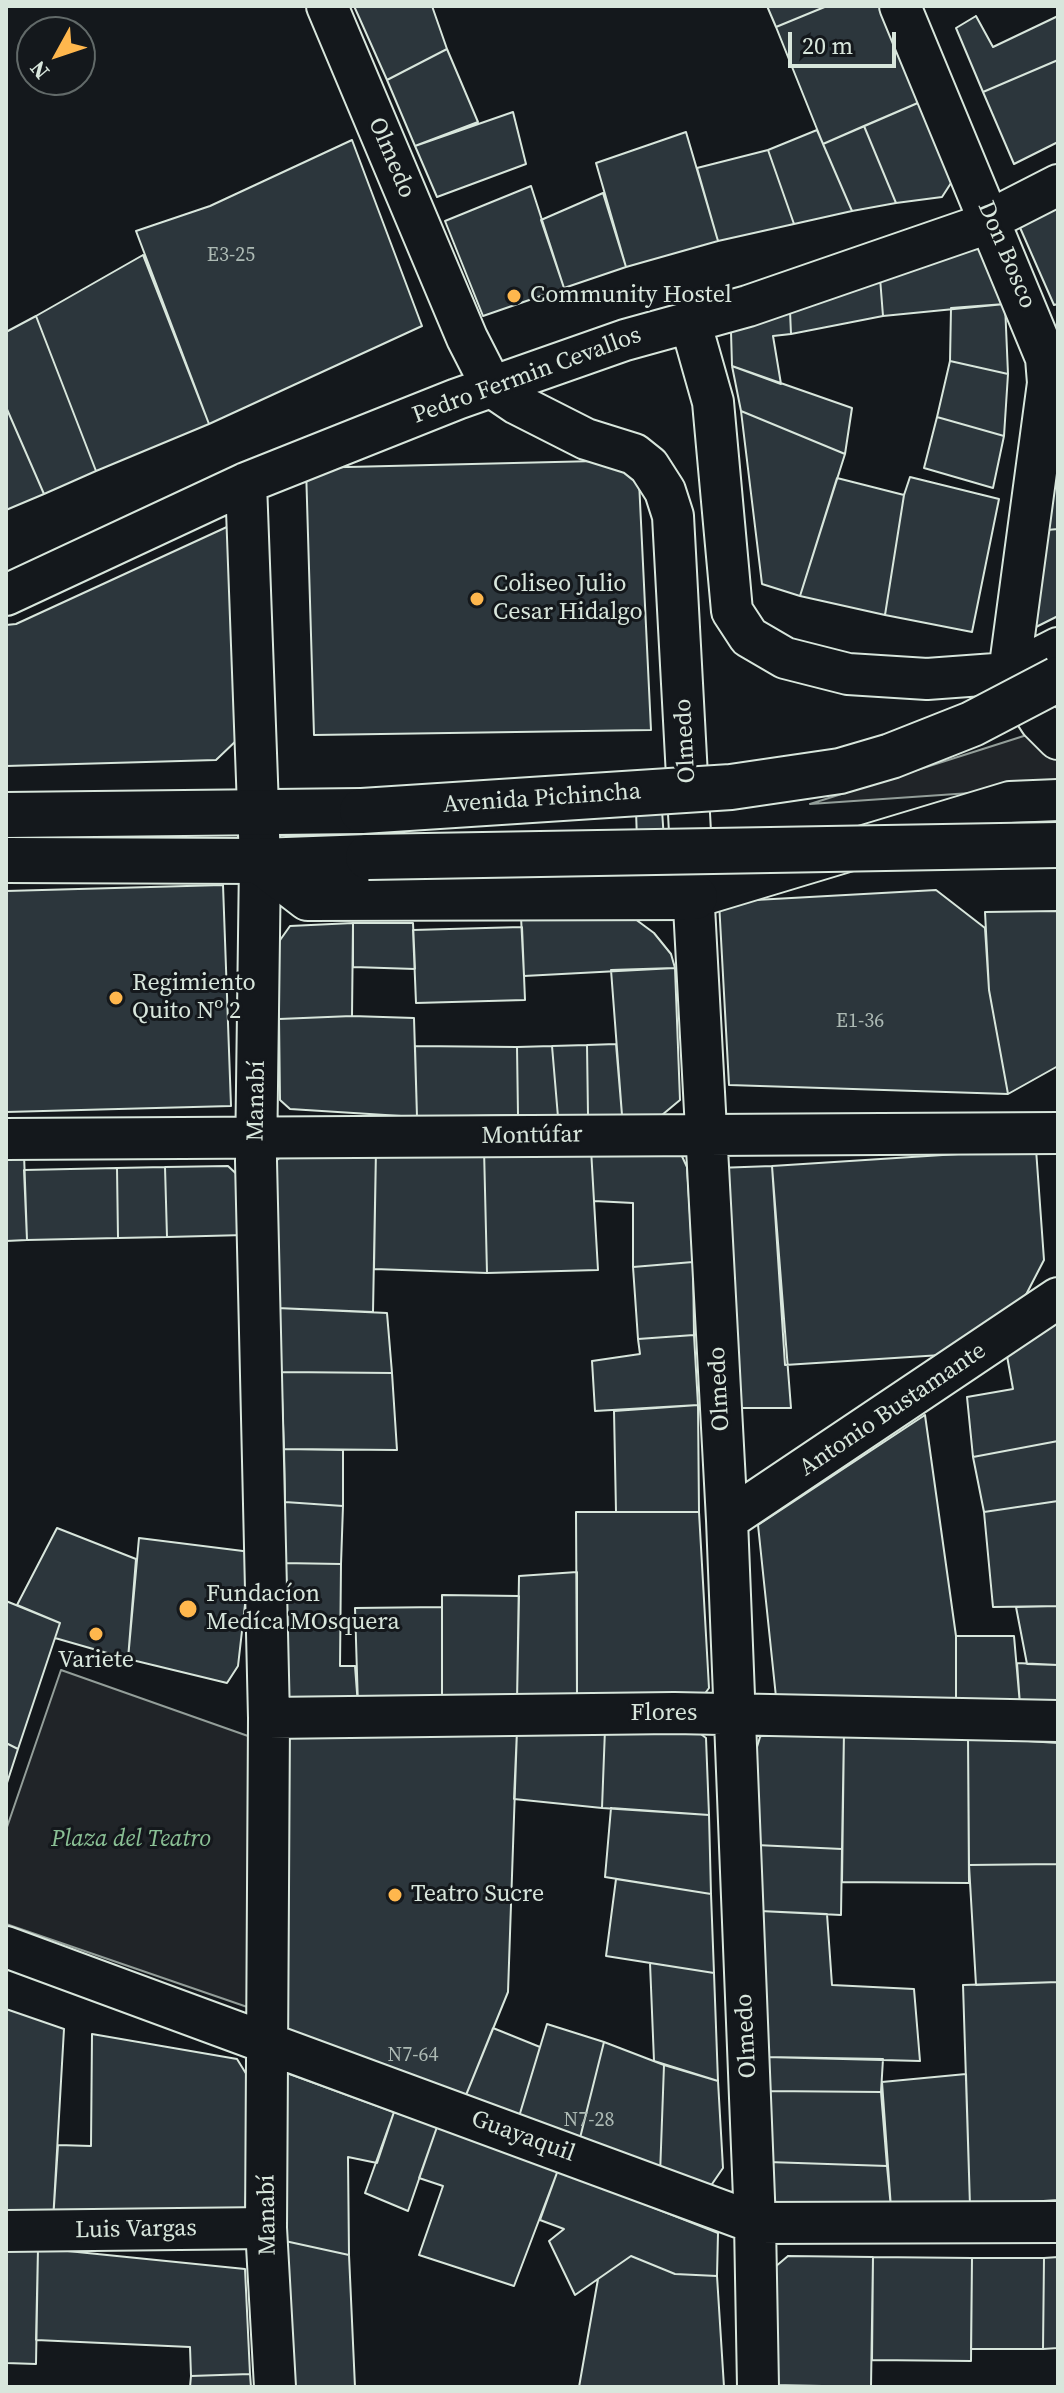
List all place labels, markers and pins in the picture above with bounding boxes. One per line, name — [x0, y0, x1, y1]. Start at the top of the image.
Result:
place label: Community Hostel — [530, 282, 732, 310]
marker: Community Hostel — [505, 287, 523, 305]
place label: Coliseo Julio Cesar Hidalgo — [493, 571, 643, 627]
marker: Coliseo Julio Cesar Hidalgo — [468, 590, 486, 608]
place label: Regimiento Quito Nº 2 — [132, 970, 256, 1026]
marker: Regimiento Quito Nº 2 — [107, 989, 125, 1007]
place label: Fundacíon Medíca MOsquera — [206, 1581, 400, 1637]
marker: Fundacíon Medíca MOsquera — [177, 1598, 199, 1620]
marker: Variete — [87, 1625, 105, 1643]
place label: Variete — [58, 1647, 134, 1675]
place label: Teatro Sucre — [411, 1881, 544, 1909]
marker: Teatro Sucre — [386, 1886, 404, 1904]

